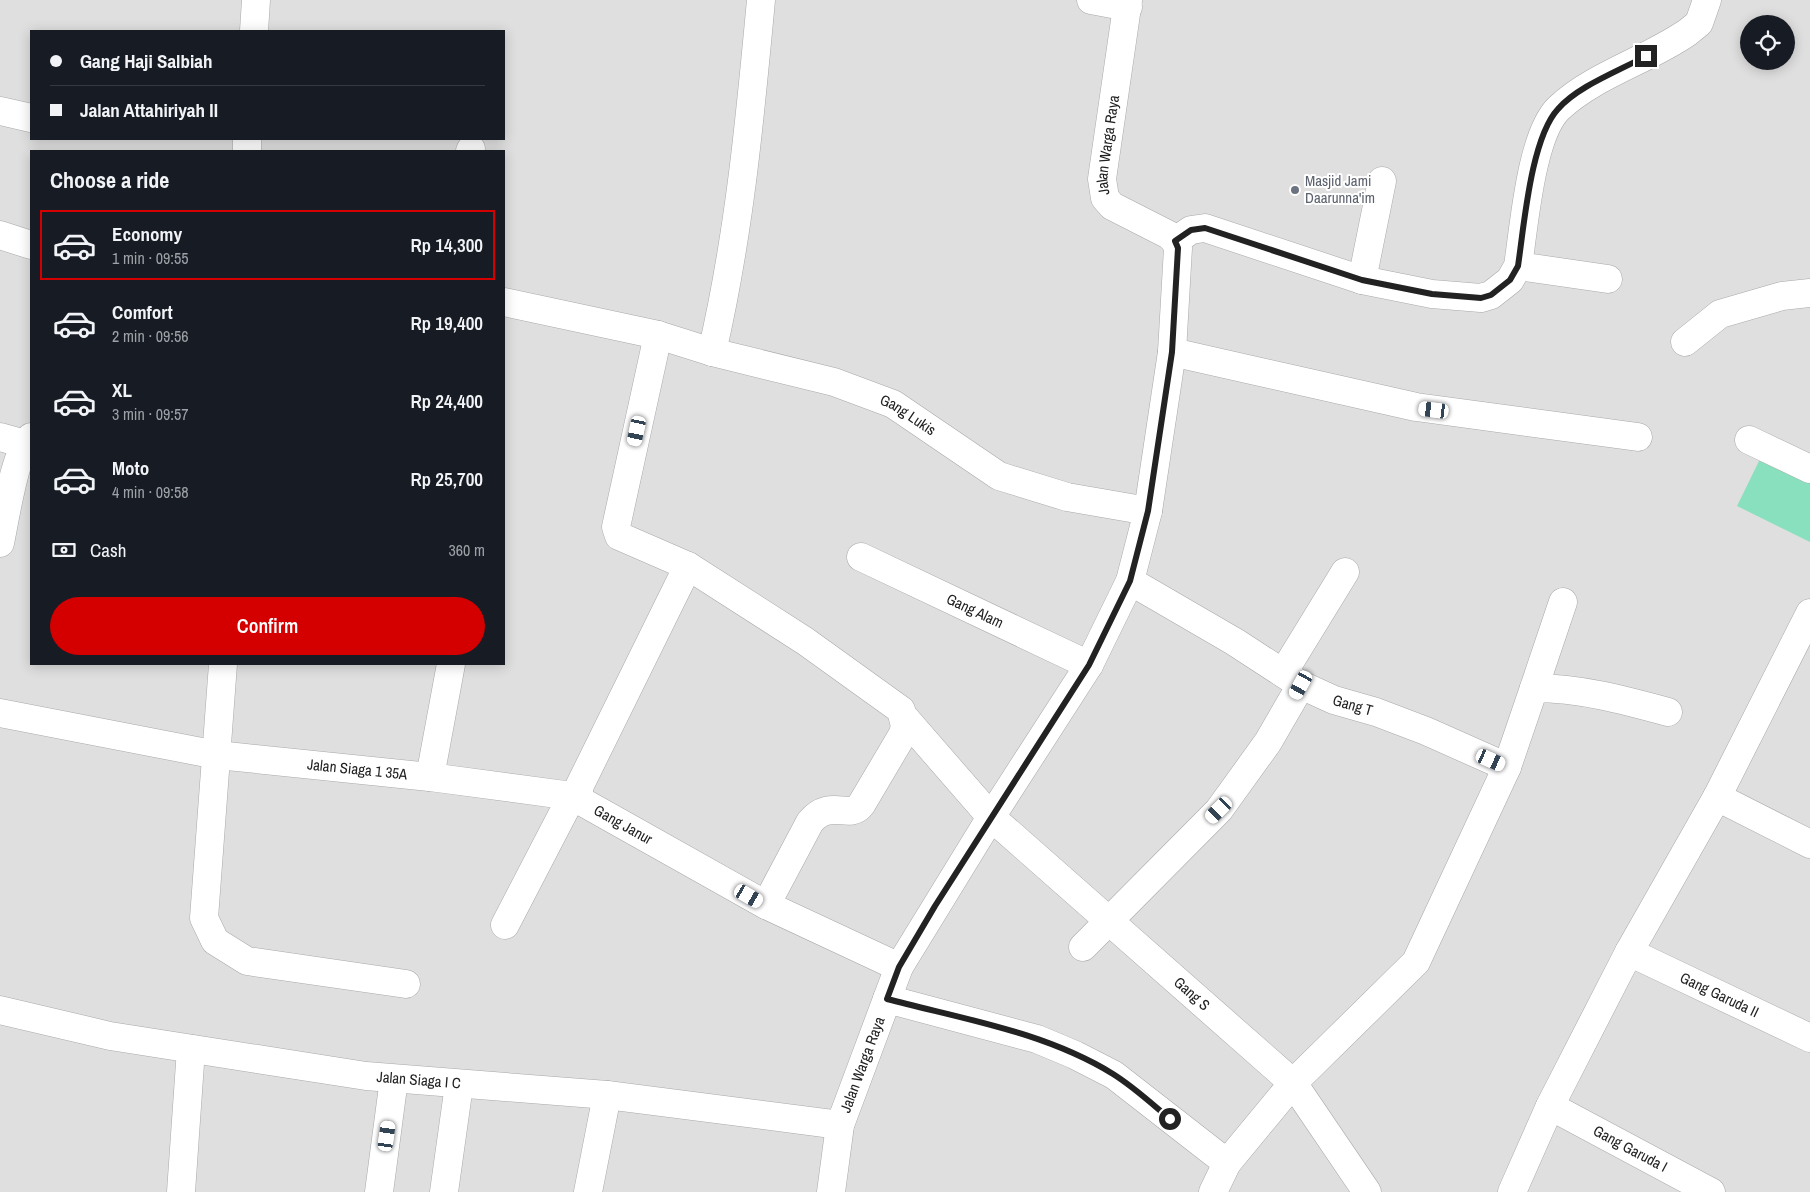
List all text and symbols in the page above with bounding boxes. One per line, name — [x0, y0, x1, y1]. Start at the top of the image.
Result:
map controls — [1740, 15, 1795, 70]
button: locate — [1740, 15, 1795, 70]
route end — [1635, 45, 1657, 67]
text: Gang Haji Salbiah — [80, 48, 213, 74]
street label: Jalan Warga Raya — [1091, 93, 1124, 197]
text: Jalan Attahiriyah II — [80, 97, 218, 123]
text: Choose a ride — [50, 165, 169, 195]
place label: Masjid Jami Daarunna'im — [1305, 170, 1375, 208]
marker: Masjid Jami Daarunna'im — [1289, 184, 1301, 196]
text: Economy — [112, 221, 182, 247]
icon: car — [52, 223, 97, 268]
text: Rp 14,300 — [411, 232, 483, 258]
text: 1 min · 09:55 — [112, 247, 189, 269]
text: Comfort — [112, 299, 173, 325]
icon: car — [52, 301, 97, 346]
text: Rp 19,400 — [411, 310, 483, 336]
text: 2 min · 09:56 — [112, 325, 189, 347]
text: XL — [112, 377, 132, 403]
icon: car — [52, 379, 97, 424]
text: Rp 24,400 — [411, 388, 483, 414]
street label: Gang Lukis — [877, 389, 940, 440]
car — [1418, 401, 1449, 419]
text: 3 min · 09:57 — [112, 403, 189, 425]
car — [626, 415, 647, 447]
text: Moto — [112, 455, 149, 481]
icon: car — [52, 457, 97, 502]
text: Rp 25,700 — [411, 466, 483, 492]
text: 4 min · 09:58 — [112, 481, 189, 503]
icon: cash — [50, 536, 78, 564]
text: Cash — [90, 537, 126, 563]
text: 360 m — [449, 539, 485, 561]
street label: Gang Alam — [943, 588, 1007, 633]
button: Confirm — [50, 597, 485, 655]
car — [1287, 668, 1314, 702]
street label: Gang T — [1330, 689, 1376, 721]
car — [1474, 747, 1507, 773]
street label: Jalan Siaga 1 35A — [306, 753, 409, 785]
car — [1203, 794, 1234, 826]
street label: Gang Janur — [590, 799, 657, 849]
car — [732, 882, 765, 910]
street label: Gang Garuda II — [1677, 967, 1762, 1022]
street label: Gang S — [1169, 972, 1215, 1015]
street label: Jalan Warga Raya — [835, 1013, 890, 1115]
street label: Jalan Siaga I C — [376, 1066, 462, 1093]
route start — [1159, 1108, 1181, 1130]
car — [377, 1120, 396, 1152]
street label: Gang Garuda I — [1590, 1120, 1671, 1177]

